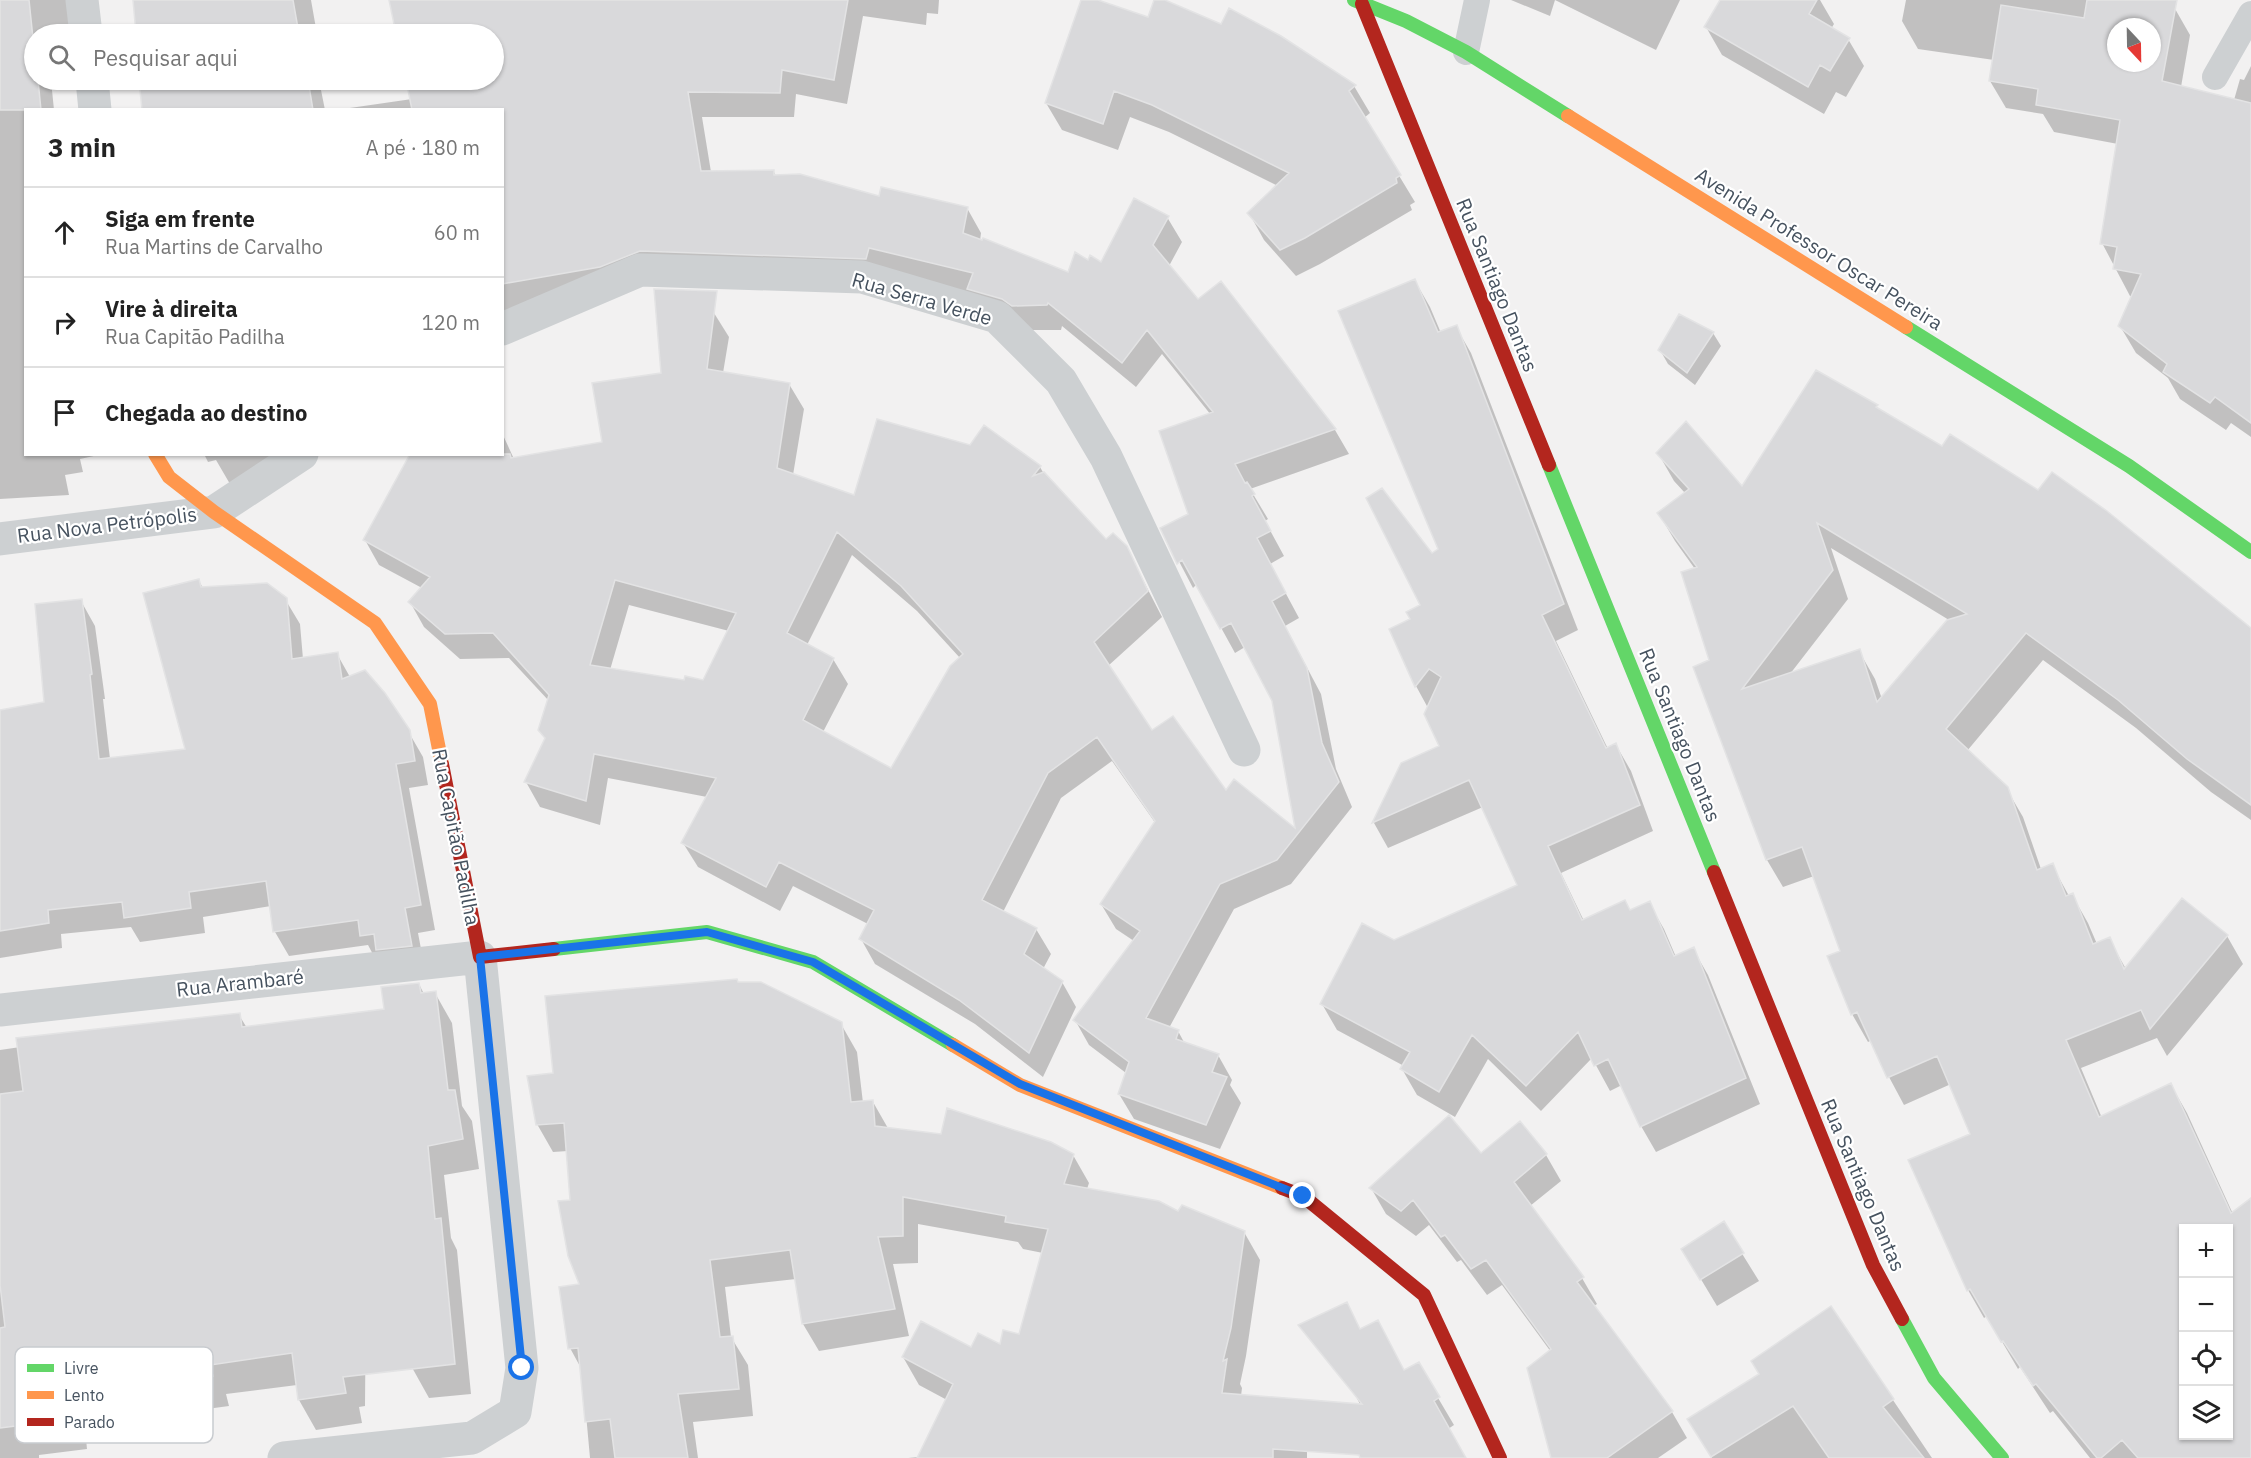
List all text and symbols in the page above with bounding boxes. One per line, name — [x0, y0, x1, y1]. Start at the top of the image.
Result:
north arrow — [2107, 18, 2161, 72]
search box — [24, 24, 504, 90]
icon: search — [45, 41, 78, 74]
text: Pesquisar aqui — [93, 43, 238, 72]
text: 3 min — [48, 130, 116, 164]
text: A pé · 180 m — [366, 134, 480, 161]
street label: Avenida Professor Oscar Pereira — [1690, 161, 1948, 336]
street label: Rua Santiago Dantas — [1450, 194, 1545, 376]
text: Siga em frente — [105, 204, 255, 233]
icon: ahead — [48, 216, 81, 249]
text: 60 m — [434, 219, 480, 246]
text: Rua Martins de Carvalho — [105, 233, 323, 260]
street label: Rua Serra Verde — [849, 266, 995, 331]
text: Vire à direita — [105, 294, 238, 323]
icon: right — [48, 306, 81, 339]
text: 120 m — [422, 309, 480, 336]
text: Rua Capitão Padilha — [105, 323, 285, 350]
icon: arrive — [48, 396, 81, 429]
text: Chegada ao destino — [105, 398, 308, 427]
street label: Rua Nova Petrópolis — [15, 500, 198, 549]
street label: Rua Santiago Dantas — [1633, 644, 1728, 826]
street label: Rua Capitão Padilha — [426, 746, 487, 928]
street label: Rua Arambaré — [175, 962, 305, 1003]
street label: Rua Santiago Dantas — [1815, 1094, 1912, 1275]
route end — [1289, 1182, 1315, 1208]
map controls — [2179, 1224, 2233, 1440]
button: + — [2179, 1224, 2233, 1278]
button: − — [2179, 1278, 2233, 1332]
button: locate — [2179, 1332, 2233, 1386]
legend — [15, 1347, 213, 1443]
route start — [508, 1354, 534, 1380]
text: Livre — [64, 1358, 99, 1378]
text: Lento — [64, 1385, 104, 1405]
button: layers — [2179, 1386, 2233, 1440]
text: Parado — [64, 1412, 115, 1432]

